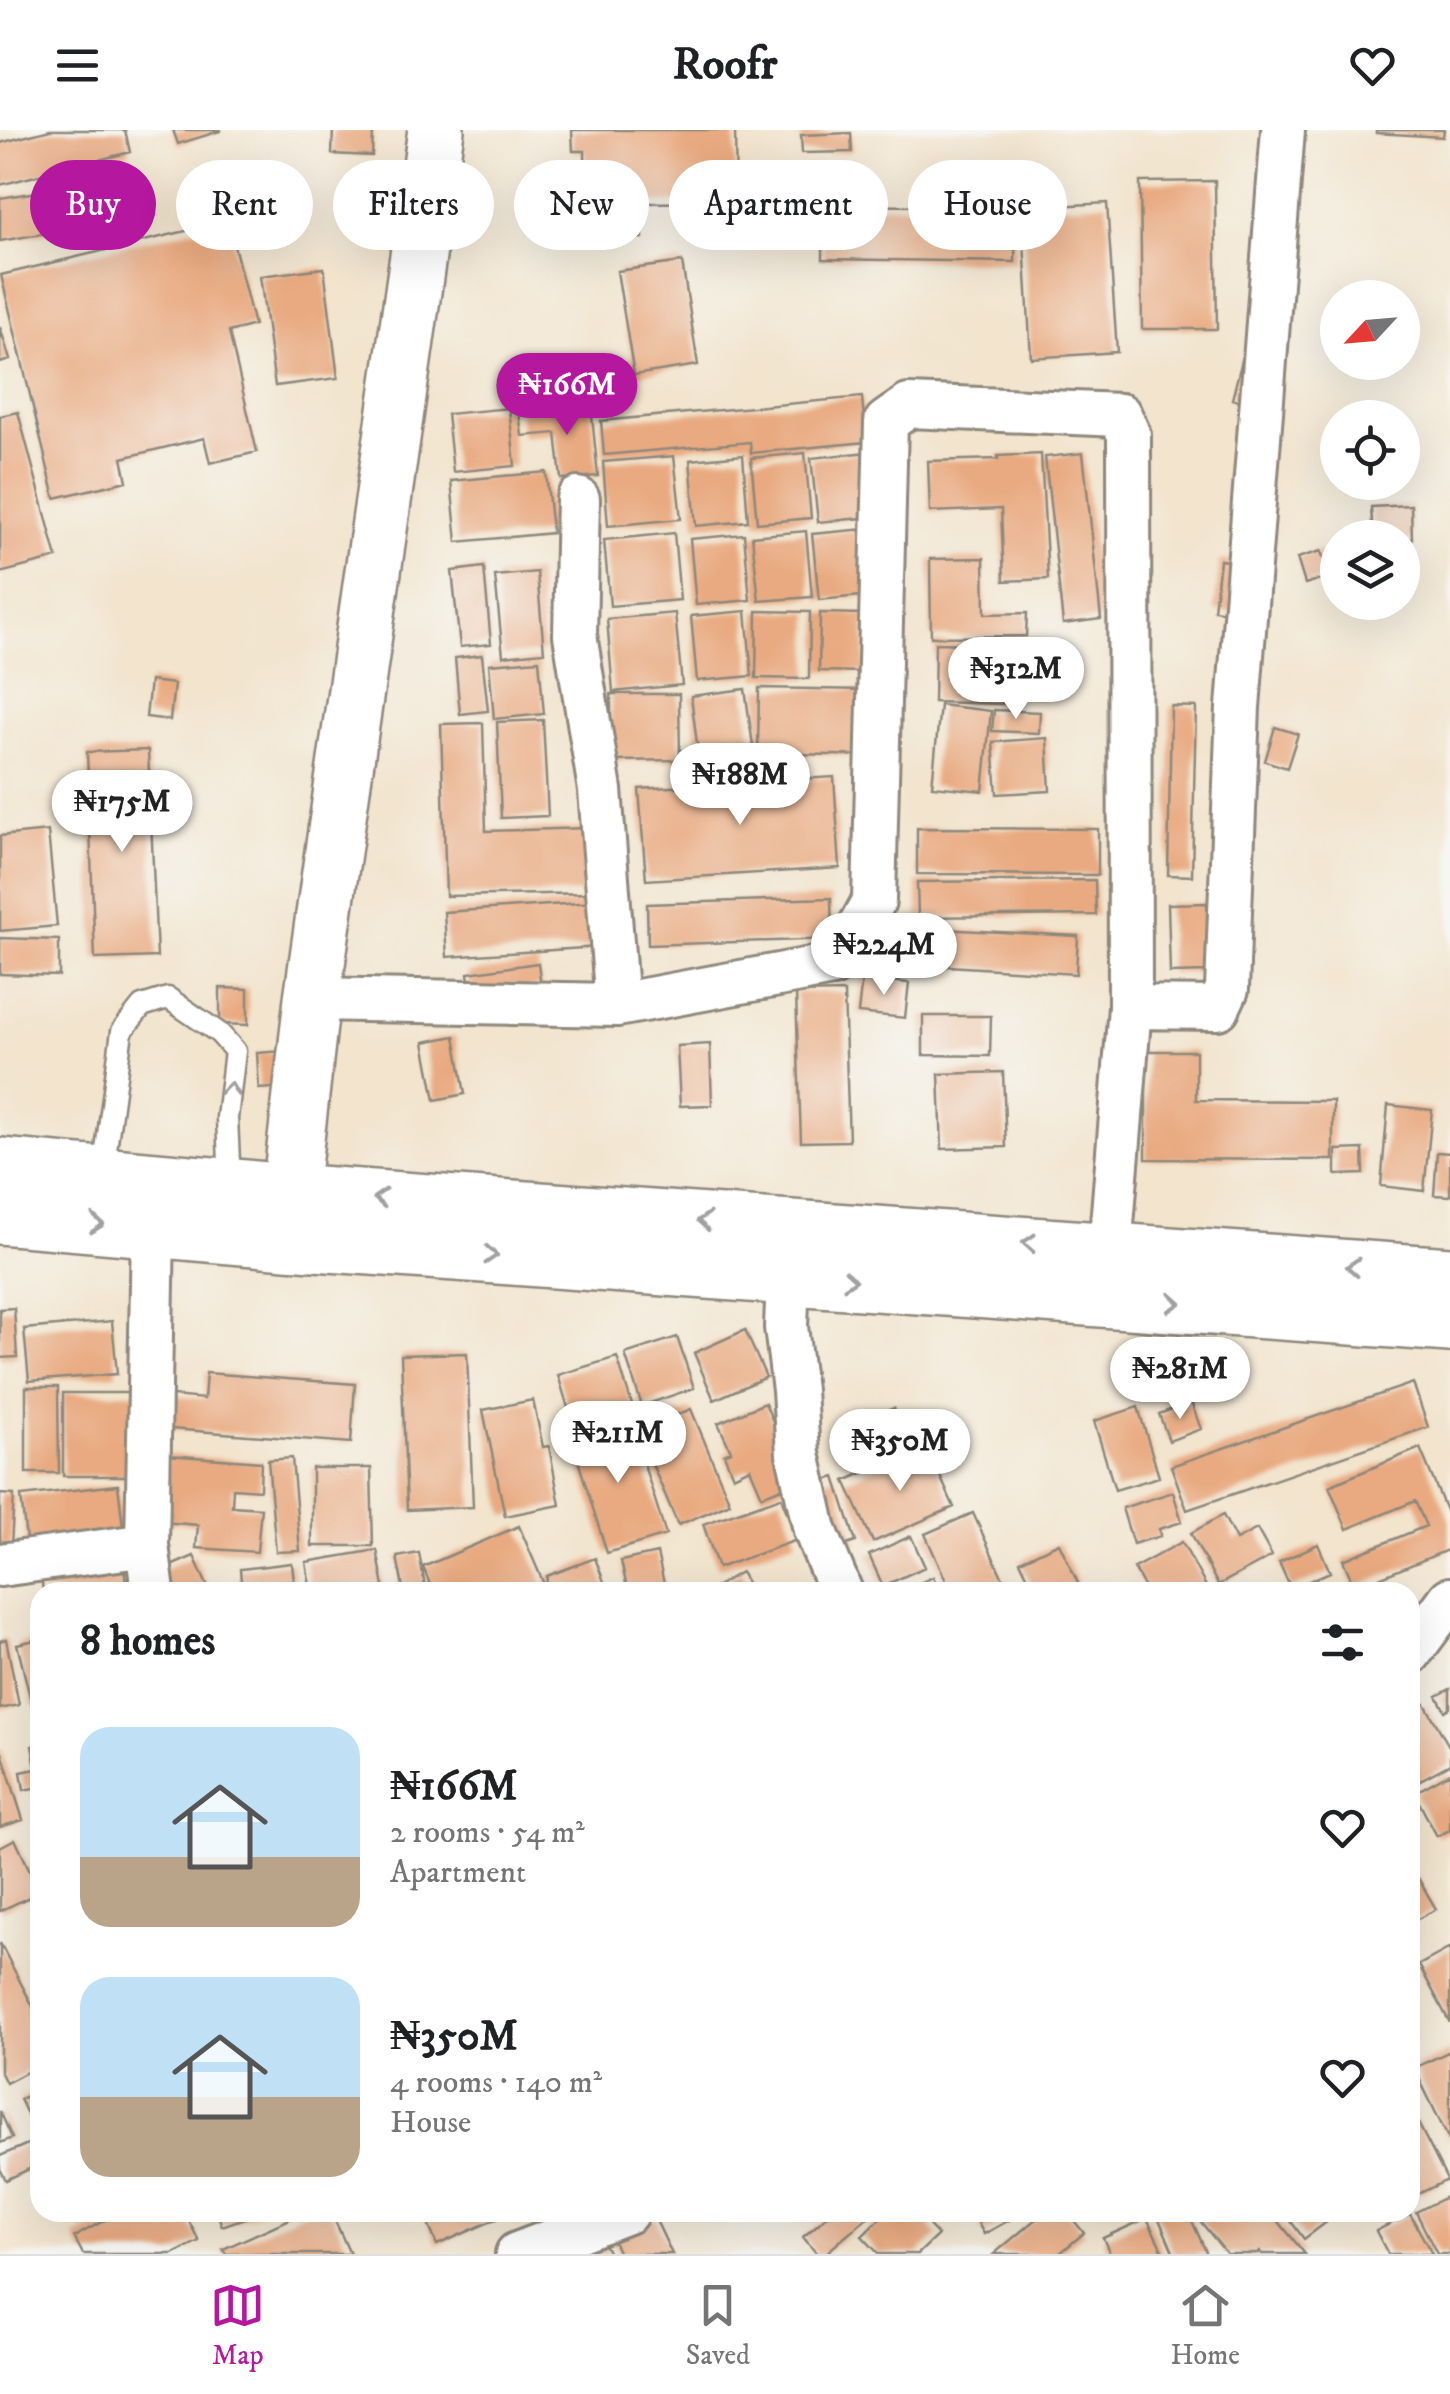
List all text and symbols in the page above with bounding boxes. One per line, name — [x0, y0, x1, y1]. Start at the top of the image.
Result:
text: Roofr — [673, 37, 777, 93]
icon: menu — [50, 38, 105, 93]
icon: heart — [1345, 38, 1400, 93]
chip: Buy — [30, 160, 156, 250]
chip: Rent — [176, 160, 313, 250]
chip: Filters — [333, 160, 494, 250]
chip: New — [514, 160, 649, 250]
chip: Apartment — [669, 160, 888, 250]
chip: House — [908, 160, 1067, 250]
north arrow — [1320, 280, 1420, 380]
map controls — [1320, 280, 1420, 620]
pin: ₦166M — [497, 353, 637, 438]
text: ₦166M — [518, 365, 616, 405]
button: locate — [1320, 400, 1420, 500]
button: layers — [1320, 520, 1420, 620]
pin: ₦312M — [946, 637, 1086, 722]
text: ₦312M — [970, 649, 1062, 689]
pin: ₦188M — [670, 743, 810, 828]
text: ₦188M — [692, 755, 788, 795]
pin: ₦175M — [52, 770, 192, 855]
text: ₦175M — [74, 782, 170, 822]
pin: ₦224M — [814, 913, 954, 998]
text: ₦224M — [833, 925, 935, 965]
one-way arrow — [219, 1080, 240, 1096]
one-way arrow — [372, 1188, 388, 1209]
one-way arrow — [696, 1210, 712, 1232]
one-way arrow — [90, 1212, 106, 1234]
one-way arrow — [1020, 1233, 1036, 1254]
one-way arrow — [483, 1244, 499, 1265]
one-way arrow — [1344, 1257, 1360, 1279]
one-way arrow — [842, 1269, 858, 1290]
one-way arrow — [1167, 1292, 1183, 1313]
pin: ₦281M — [1110, 1337, 1250, 1422]
text: ₦281M — [1132, 1349, 1228, 1389]
pin: ₦211M — [548, 1401, 688, 1486]
pin: ₦350M — [830, 1409, 970, 1494]
text: ₦211M — [572, 1413, 664, 1453]
text: ₦350M — [851, 1421, 949, 1461]
icon: filters — [1315, 1615, 1370, 1670]
text: 8 homes — [80, 1616, 215, 1668]
text: ₦166M — [390, 1761, 518, 1813]
icon: home — [160, 1767, 280, 1887]
icon: heart — [1315, 1800, 1370, 1855]
text: 2 rooms · 54 m² — [390, 1813, 585, 1853]
text: Apartment — [390, 1853, 526, 1893]
text: ₦350M — [390, 2011, 518, 2063]
icon: home — [160, 2017, 280, 2137]
icon: heart — [1315, 2050, 1370, 2105]
text: 4 rooms · 140 m² — [390, 2063, 602, 2103]
text: House — [390, 2103, 471, 2143]
tab: Map — [210, 2278, 265, 2373]
tab: Saved — [686, 2278, 750, 2373]
tab: Home — [1171, 2278, 1240, 2373]

